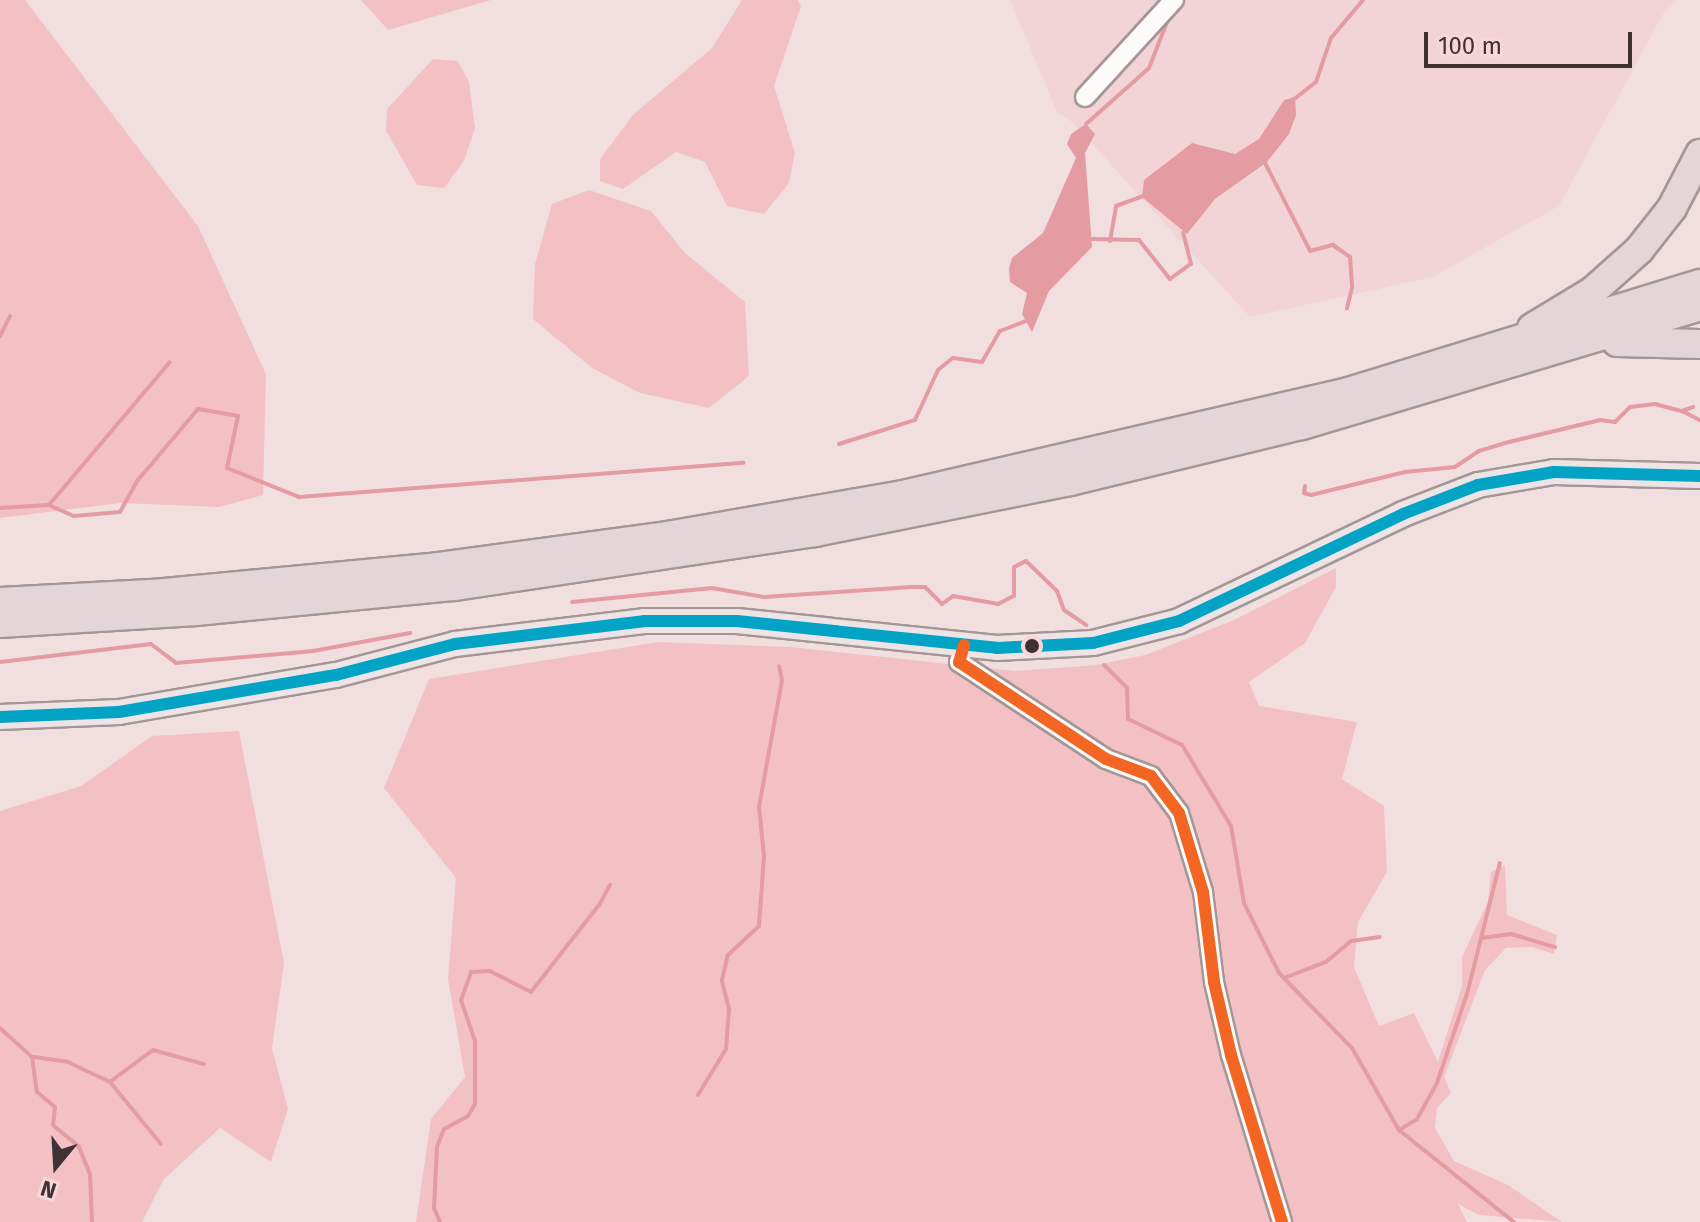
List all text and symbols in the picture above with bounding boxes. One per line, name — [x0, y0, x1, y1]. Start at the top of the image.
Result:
scale bar — [1428, 16, 1636, 66]
text: 100 m — [1438, 32, 1502, 60]
unlabelled marker — [1024, 638, 1040, 654]
north arrow — [16, 1126, 96, 1206]
text: N — [37, 1174, 60, 1204]

